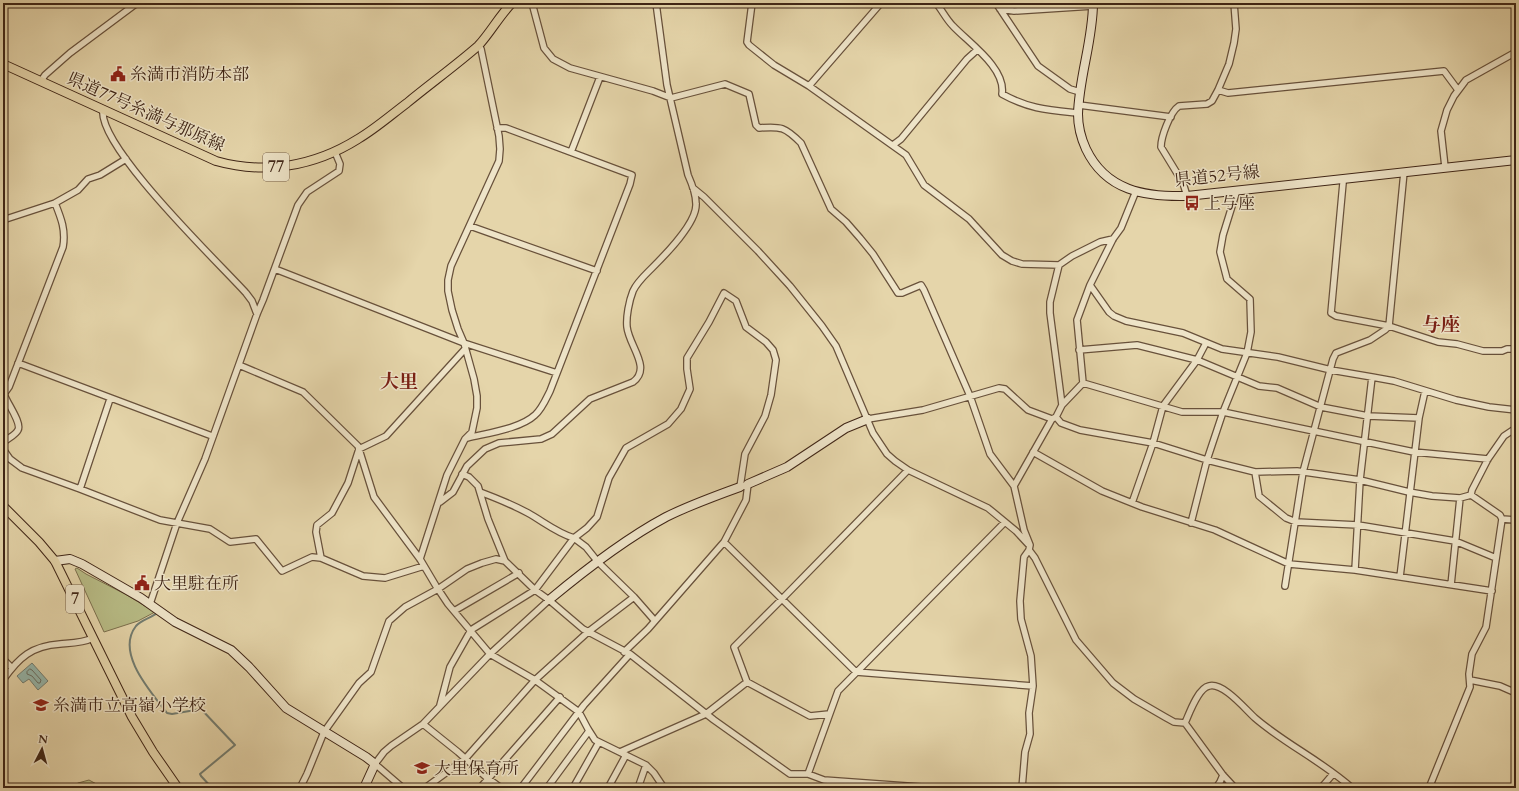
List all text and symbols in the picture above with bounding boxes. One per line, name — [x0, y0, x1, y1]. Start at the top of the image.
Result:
place label: 糸満市消防本部 — [130, 63, 249, 86]
public building icon: 糸満市消防本部 — [109, 65, 127, 83]
street label: 県道77号糸満与那原線 — [63, 67, 229, 157]
road number: 77 — [263, 153, 289, 181]
street label: 県道52号線 — [1173, 160, 1261, 192]
place label: 上与座 — [1204, 192, 1255, 215]
bus stop icon: 上与座 — [1183, 194, 1201, 212]
district label: 与座 — [1422, 312, 1460, 338]
district label: 大里 — [380, 369, 418, 395]
place label: 大里駐在所 — [154, 572, 239, 595]
public building icon: 大里駐在所 — [133, 574, 151, 592]
road number: 7 — [66, 585, 84, 613]
place label: 糸満市立高嶺小学校 — [53, 694, 206, 717]
school or university icon: 糸満市立高嶺小学校 — [32, 696, 50, 714]
north arrow — [22, 729, 62, 769]
text: N — [37, 732, 49, 748]
place label: 大里保育所 — [434, 757, 519, 780]
school or university icon: 大里保育所 — [413, 759, 431, 777]

